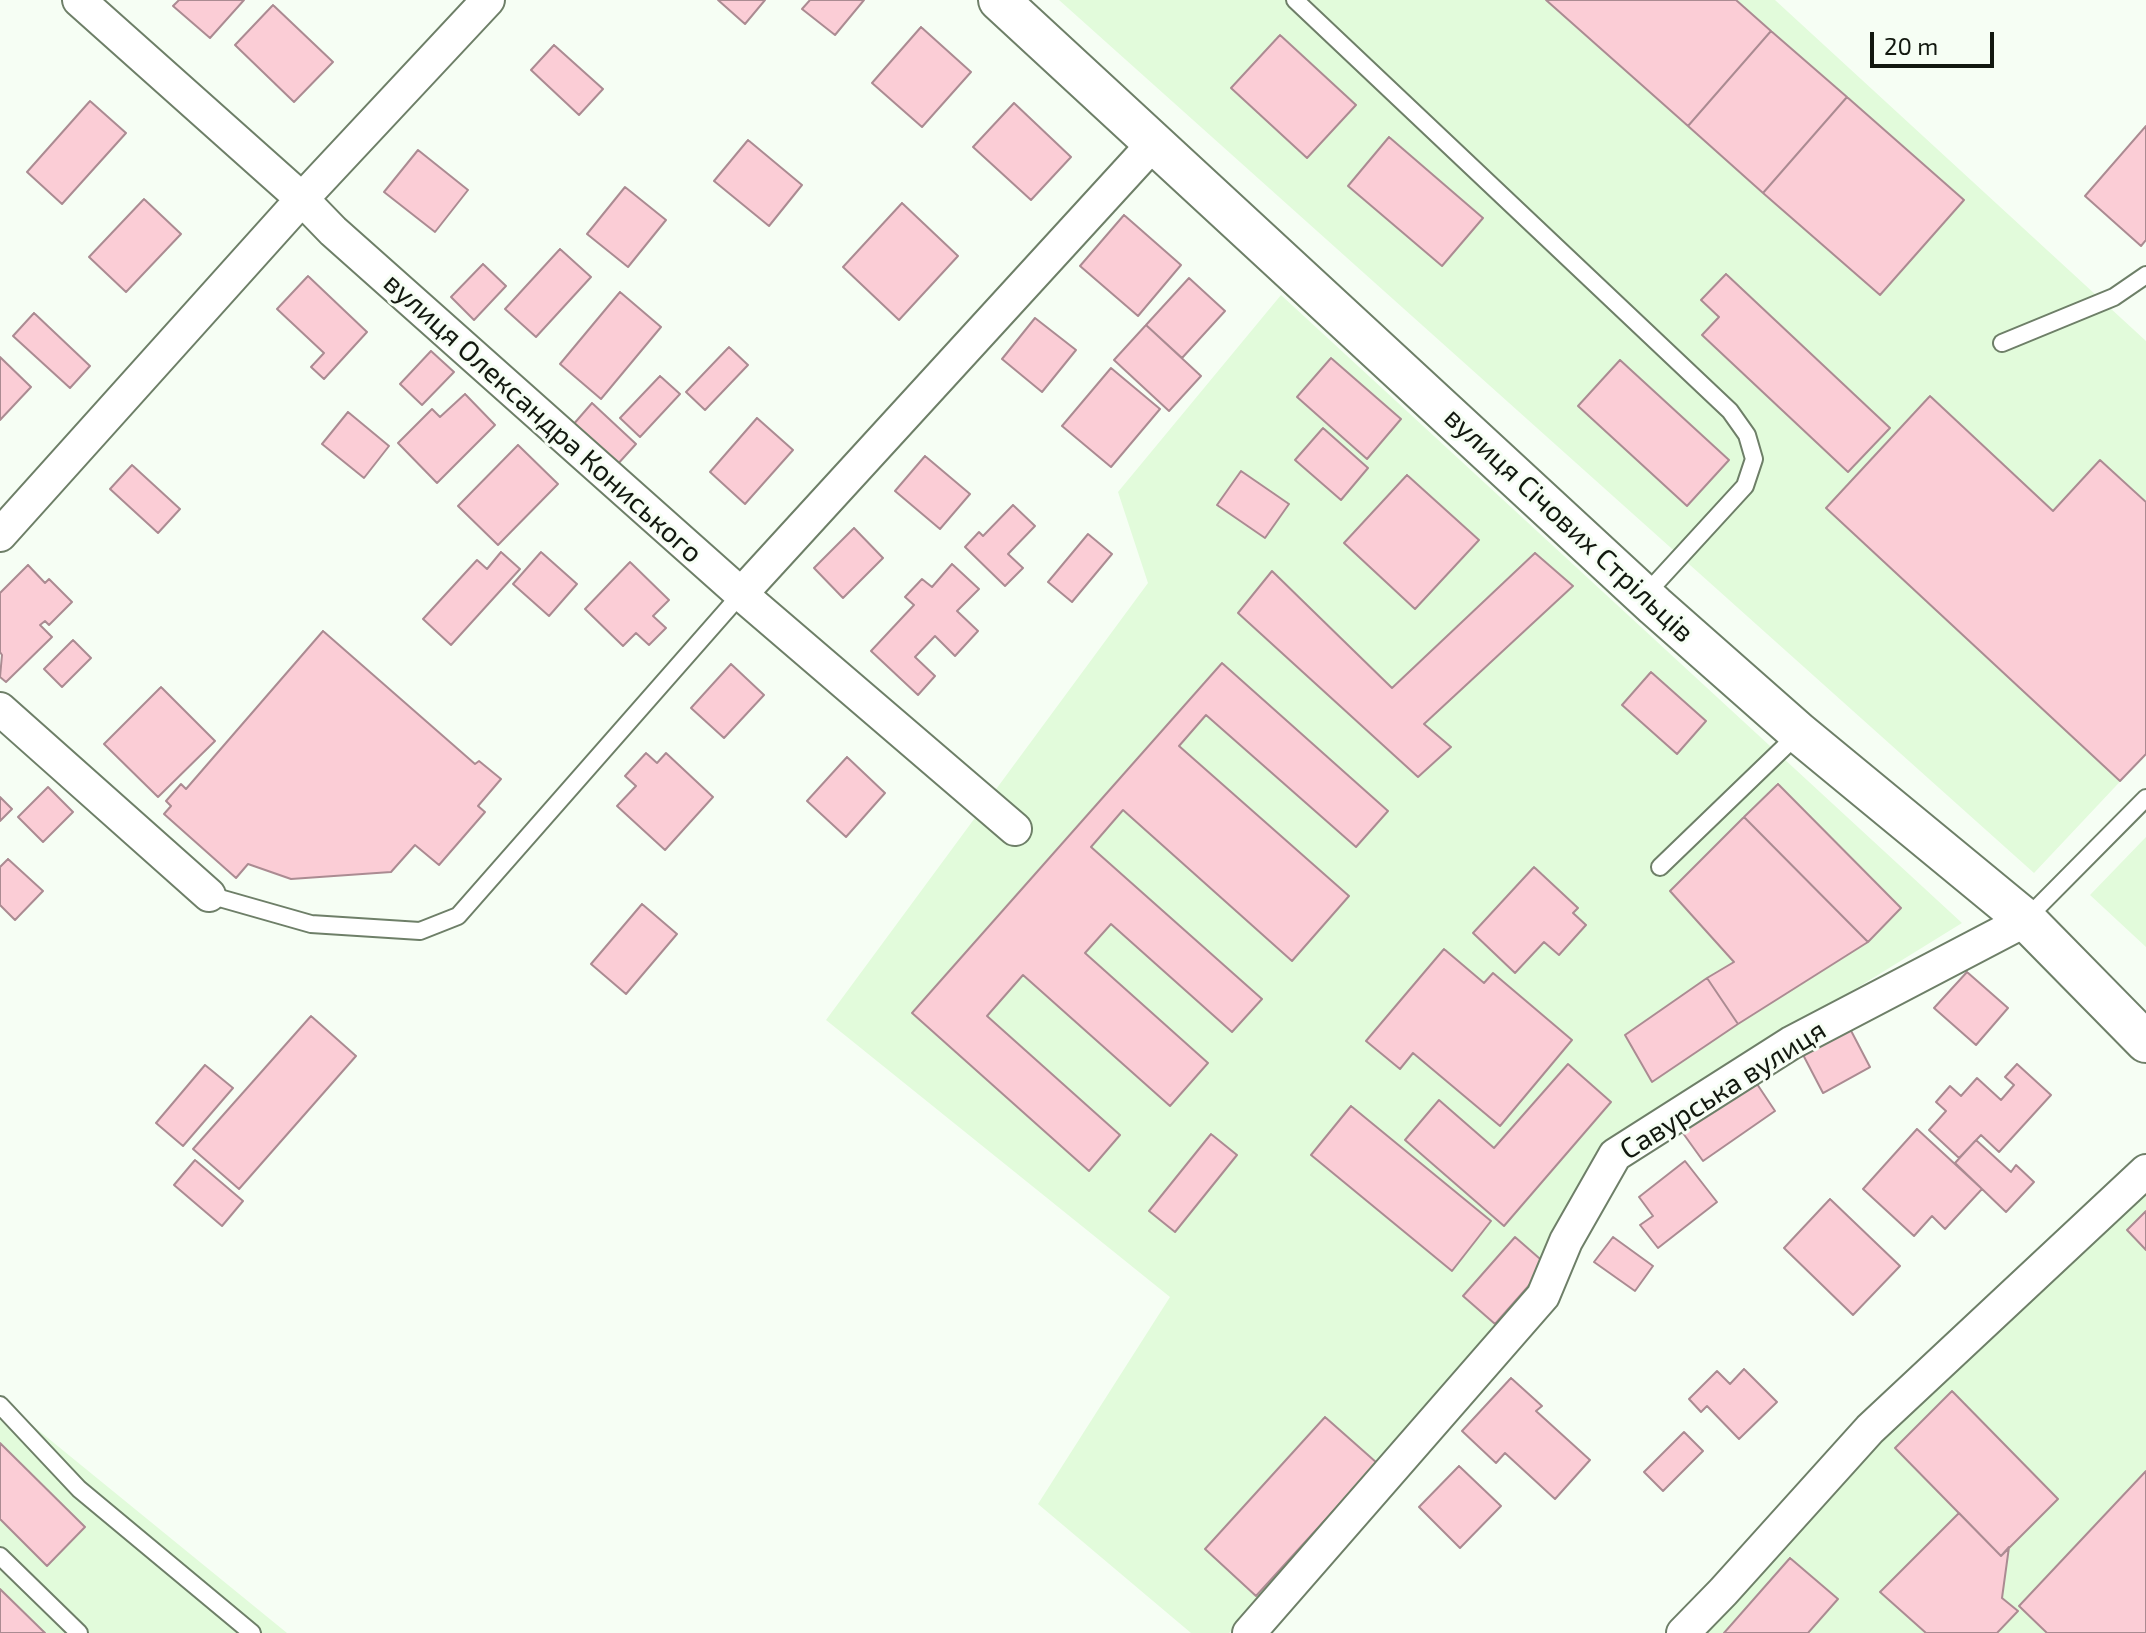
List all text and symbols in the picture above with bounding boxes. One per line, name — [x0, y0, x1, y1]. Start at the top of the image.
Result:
scale bar — [1874, 16, 1998, 66]
text: 20 m — [1884, 31, 1938, 60]
street label: вулиця Олександра Кониського — [377, 266, 709, 570]
street label: вулиця Січових Стрільців — [1437, 401, 1701, 649]
street label: Савурська вулиця — [1614, 1013, 1832, 1167]

